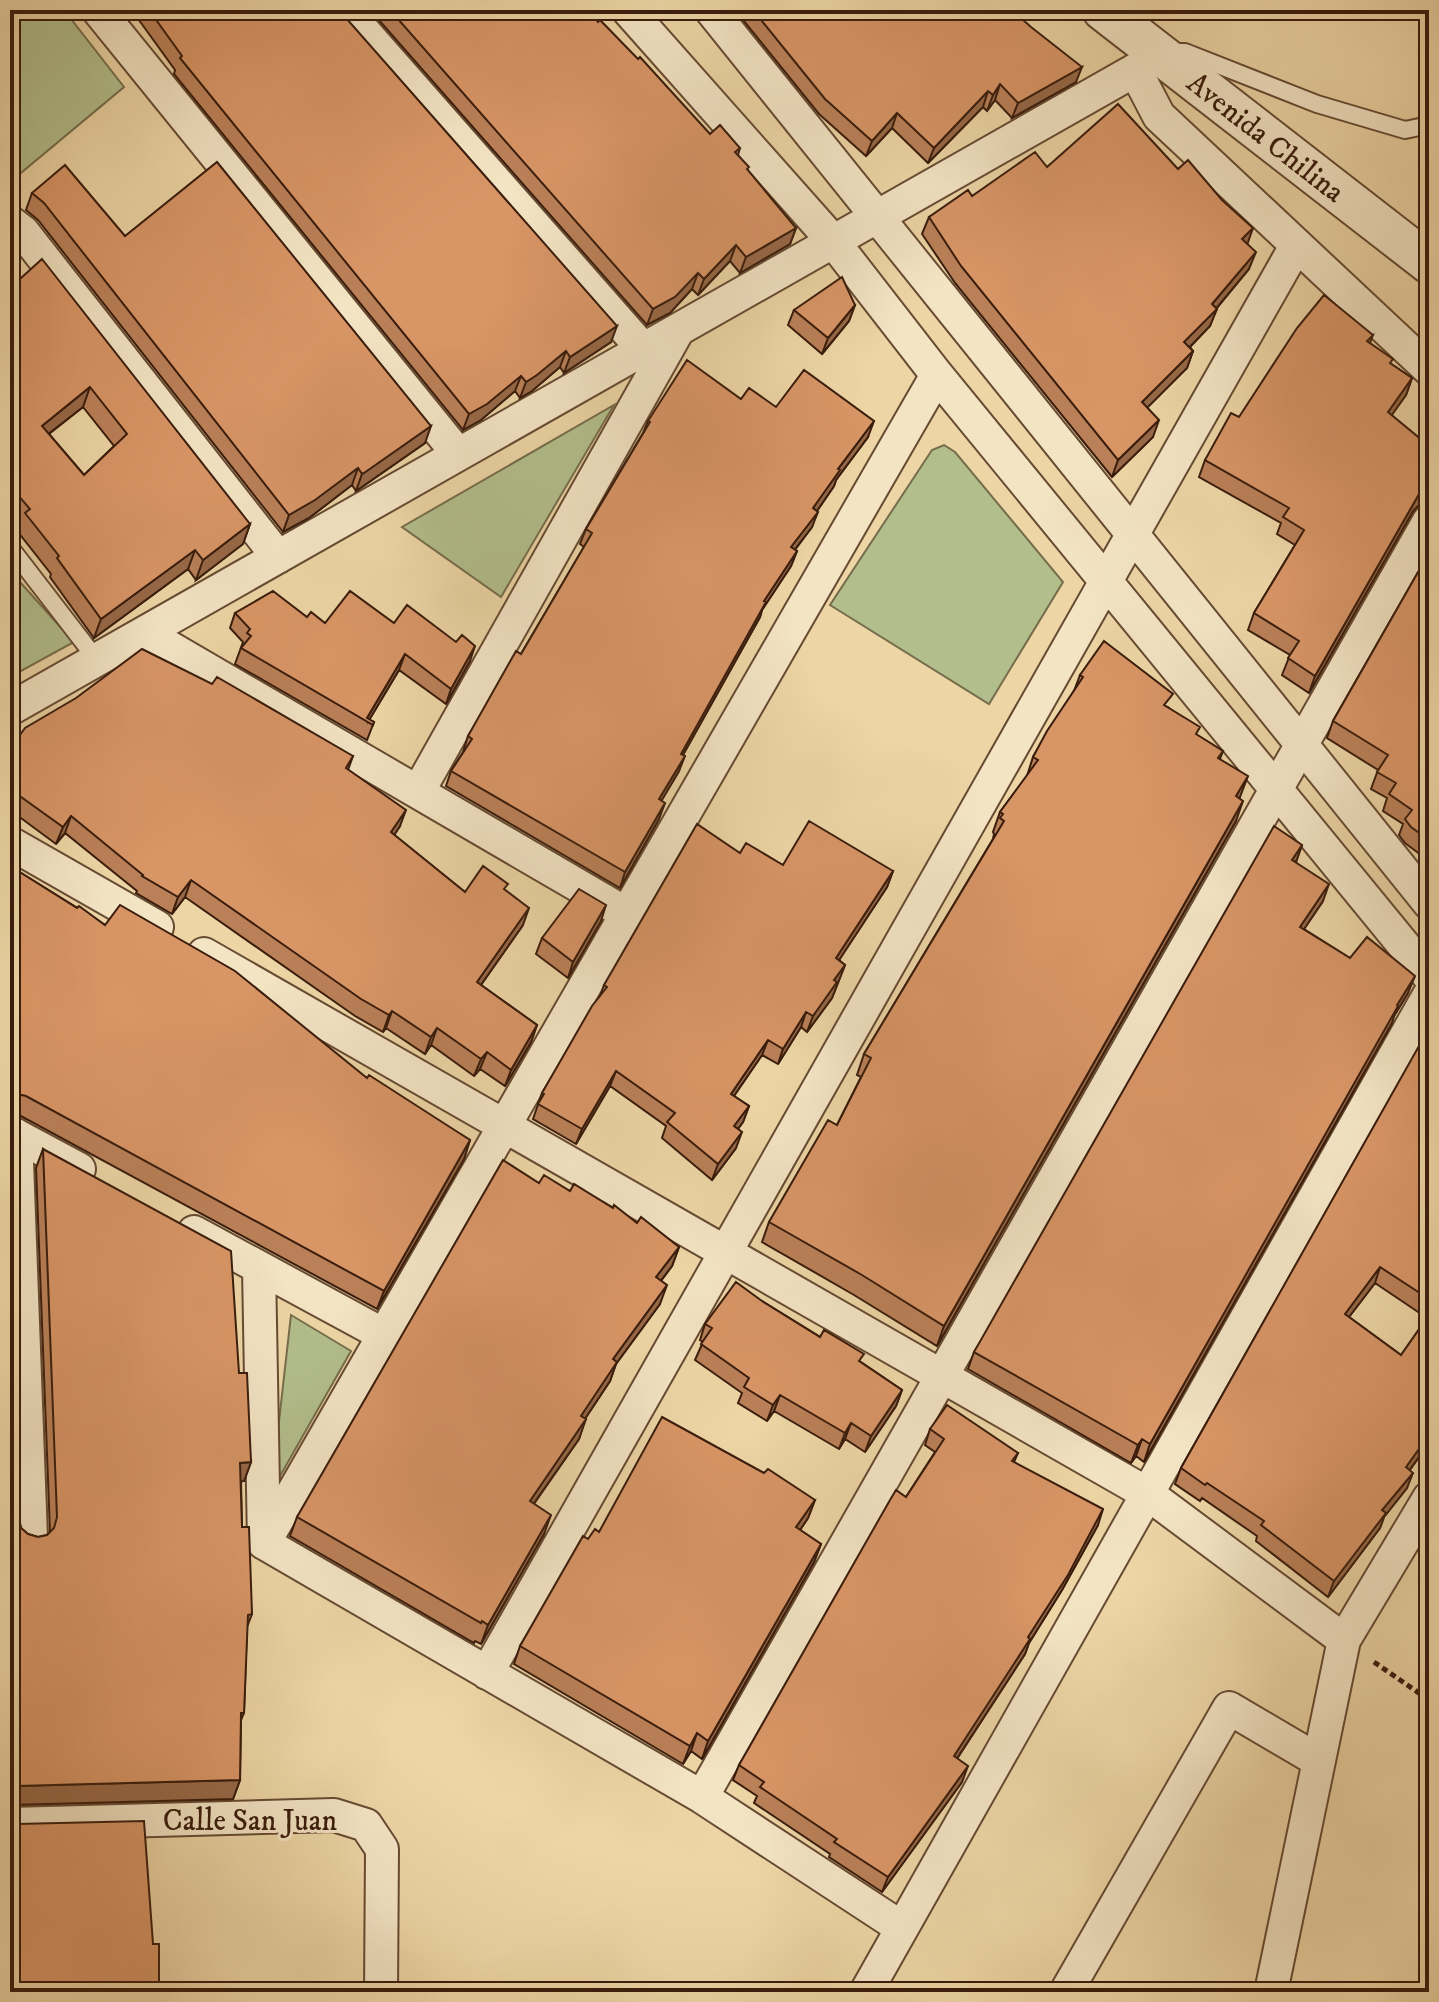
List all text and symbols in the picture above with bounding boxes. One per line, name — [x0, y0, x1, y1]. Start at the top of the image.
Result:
street label: Avenida Chilina — [1179, 65, 1352, 211]
street label: Calle San Juan — [163, 1803, 337, 1840]

